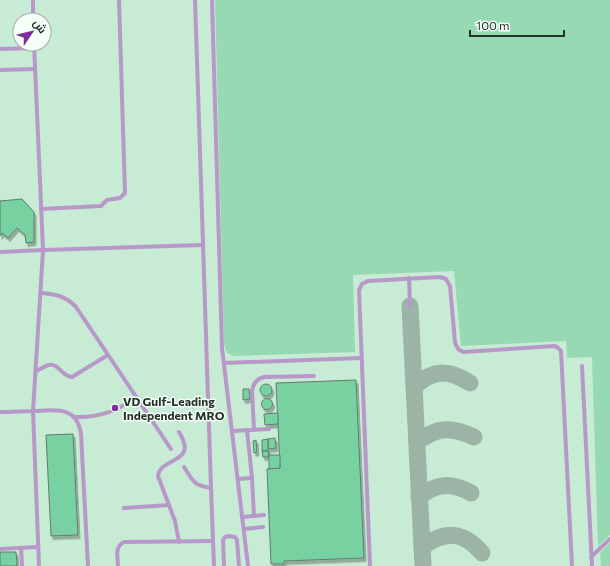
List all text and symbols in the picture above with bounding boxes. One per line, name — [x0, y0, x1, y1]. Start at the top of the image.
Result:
north arrow — [12, 12, 52, 52]
scale bar — [470, 12, 564, 38]
text: ش — [30, 16, 50, 36]
text: 100 m — [476, 18, 510, 32]
place label: VD Gulf-Leading Independent MRO — [123, 394, 225, 422]
marker: VD Gulf-Leading Independent MRO — [110, 403, 120, 413]

